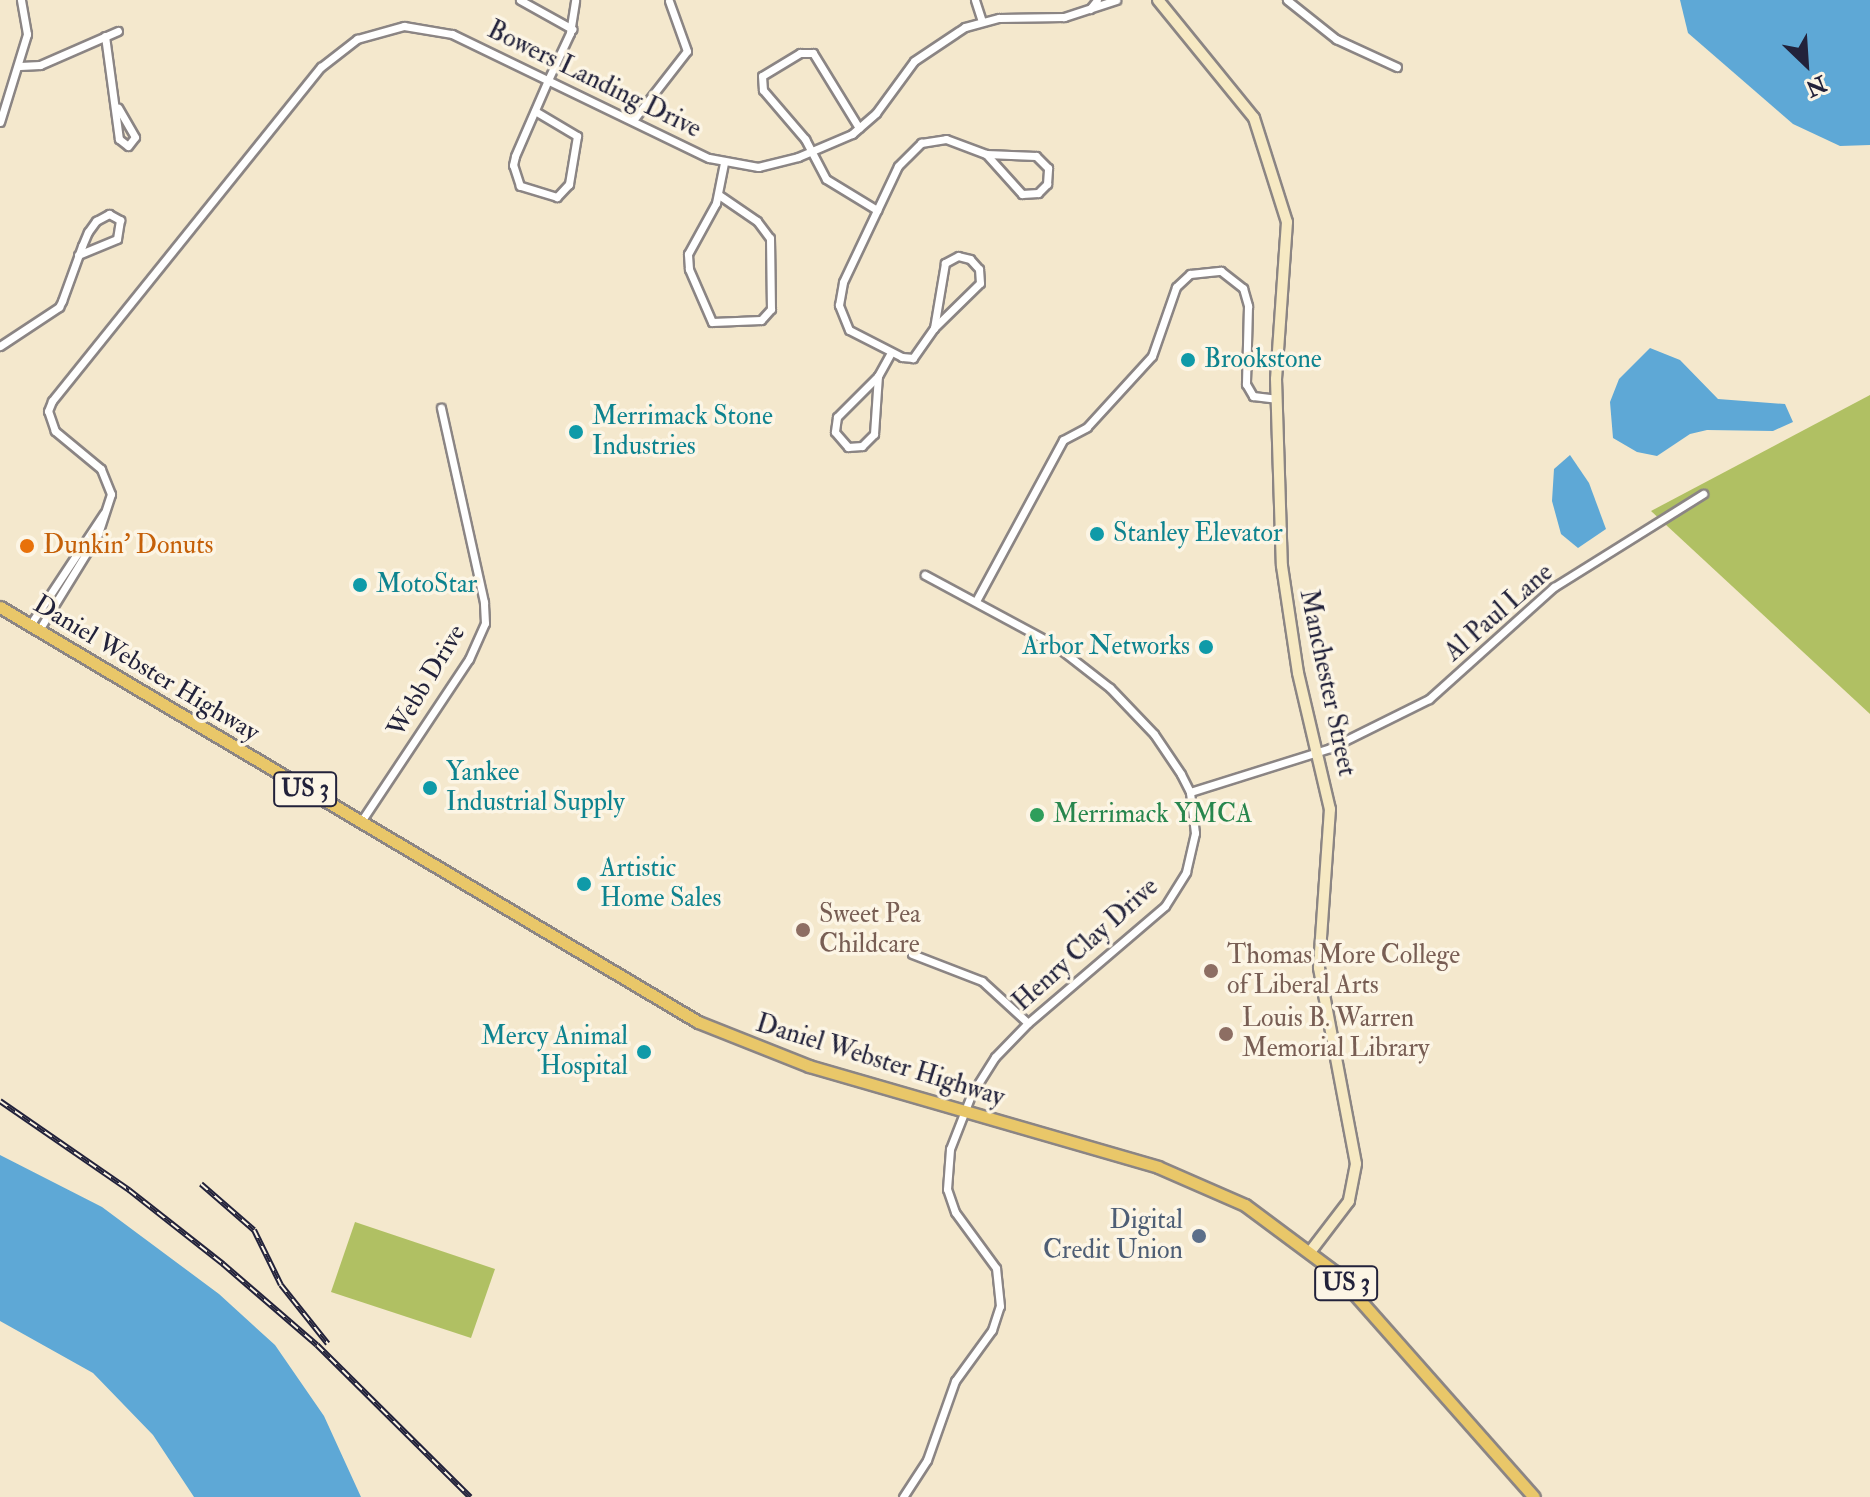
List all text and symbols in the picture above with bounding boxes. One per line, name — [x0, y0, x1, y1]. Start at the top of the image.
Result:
street label: Bowers Landing Drive — [482, 15, 706, 145]
north arrow — [1766, 24, 1846, 104]
text: N — [1801, 69, 1831, 103]
place label: Brookstone — [1204, 344, 1322, 376]
marker: Brookstone — [1179, 351, 1197, 369]
place label: Merrimack Stone Industries — [592, 401, 773, 462]
marker: Merrimack Stone Industries — [567, 423, 585, 441]
place label: Stanley Elevator — [1113, 518, 1283, 550]
marker: Stanley Elevator — [1088, 525, 1106, 543]
place label: Dunkin' Donuts — [43, 530, 213, 562]
marker: Dunkin' Donuts — [18, 537, 36, 555]
street label: Al Paul Lane — [1438, 557, 1560, 669]
place label: MotoStar — [376, 569, 477, 601]
marker: MotoStar — [351, 576, 369, 594]
street label: Manchester Street — [1292, 587, 1362, 779]
street label: Daniel Webster Highway — [27, 589, 265, 749]
street label: Webb Drive — [381, 619, 473, 743]
place label: Arbor Networks — [1022, 631, 1190, 663]
marker: Arbor Networks — [1197, 638, 1215, 656]
place label: Yankee Industrial Supply — [446, 757, 625, 818]
road number: US 3 — [273, 769, 337, 809]
marker: Yankee Industrial Supply — [421, 779, 439, 797]
place label: Merrimack YMCA — [1053, 799, 1252, 831]
marker: Merrimack YMCA — [1028, 806, 1046, 824]
place label: Artistic Home Sales — [600, 853, 721, 914]
street label: Henry Clay Drive — [1007, 872, 1165, 1018]
marker: Artistic Home Sales — [575, 875, 593, 893]
place label: Sweet Pea Childcare — [819, 899, 921, 960]
marker: Sweet Pea Childcare — [794, 921, 812, 939]
place label: Thomas More College of Liberal Arts — [1227, 940, 1460, 1002]
marker: Thomas More College of Liberal Arts — [1202, 962, 1220, 980]
place label: Louis B. Warren Memorial Library — [1242, 1003, 1429, 1064]
street label: Daniel Webster Highway — [752, 1008, 1008, 1114]
place label: Mercy Animal Hospital — [481, 1021, 628, 1082]
marker: Louis B. Warren Memorial Library — [1217, 1025, 1235, 1043]
marker: Mercy Animal Hospital — [635, 1043, 653, 1061]
place label: Digital Credit Union — [1043, 1205, 1183, 1266]
marker: Digital Credit Union — [1190, 1227, 1208, 1245]
road number: US 3 — [1314, 1263, 1378, 1303]

